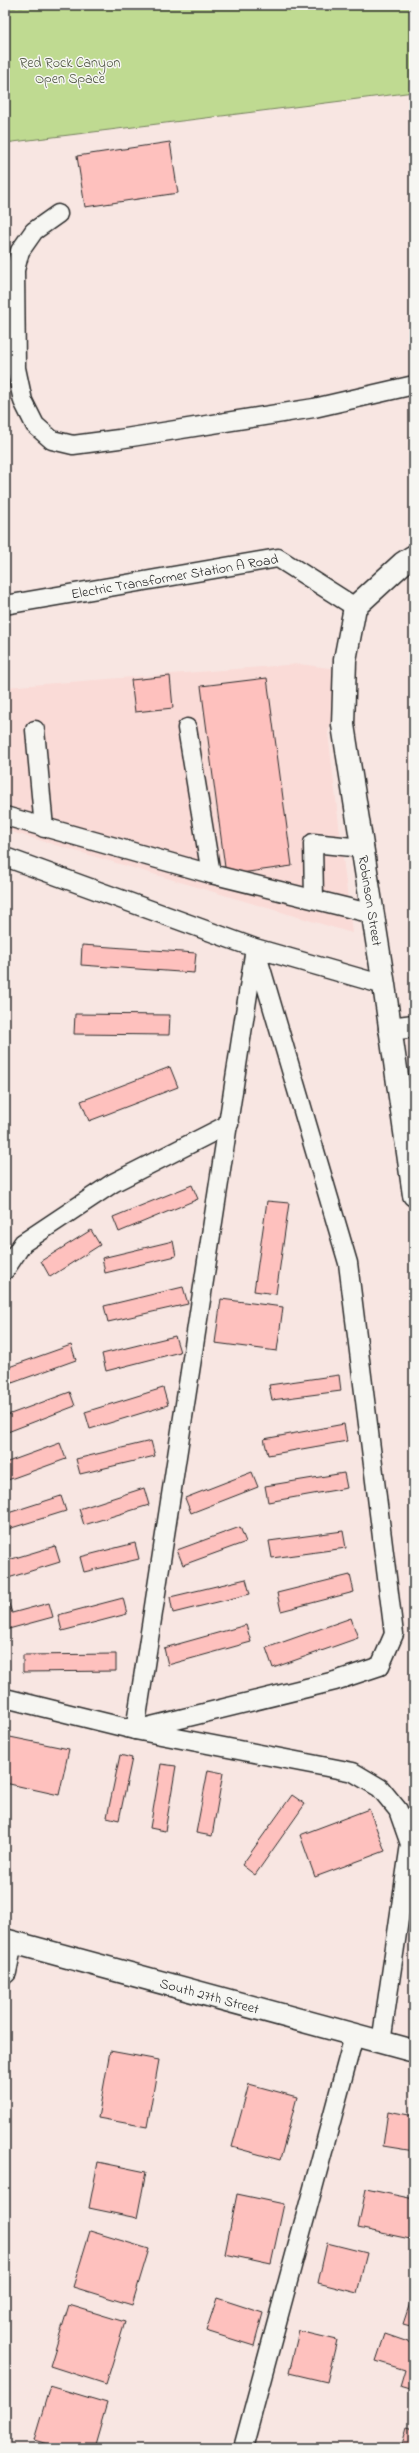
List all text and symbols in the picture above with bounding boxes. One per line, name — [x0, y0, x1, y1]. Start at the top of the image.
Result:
park label: Red Rock Canyon Open Space — [20, 53, 120, 90]
street label: Electric Transformer Station A Road — [70, 549, 280, 605]
street label: Robinson Street — [352, 854, 387, 948]
street label: South 27th Street — [157, 1973, 261, 2021]

